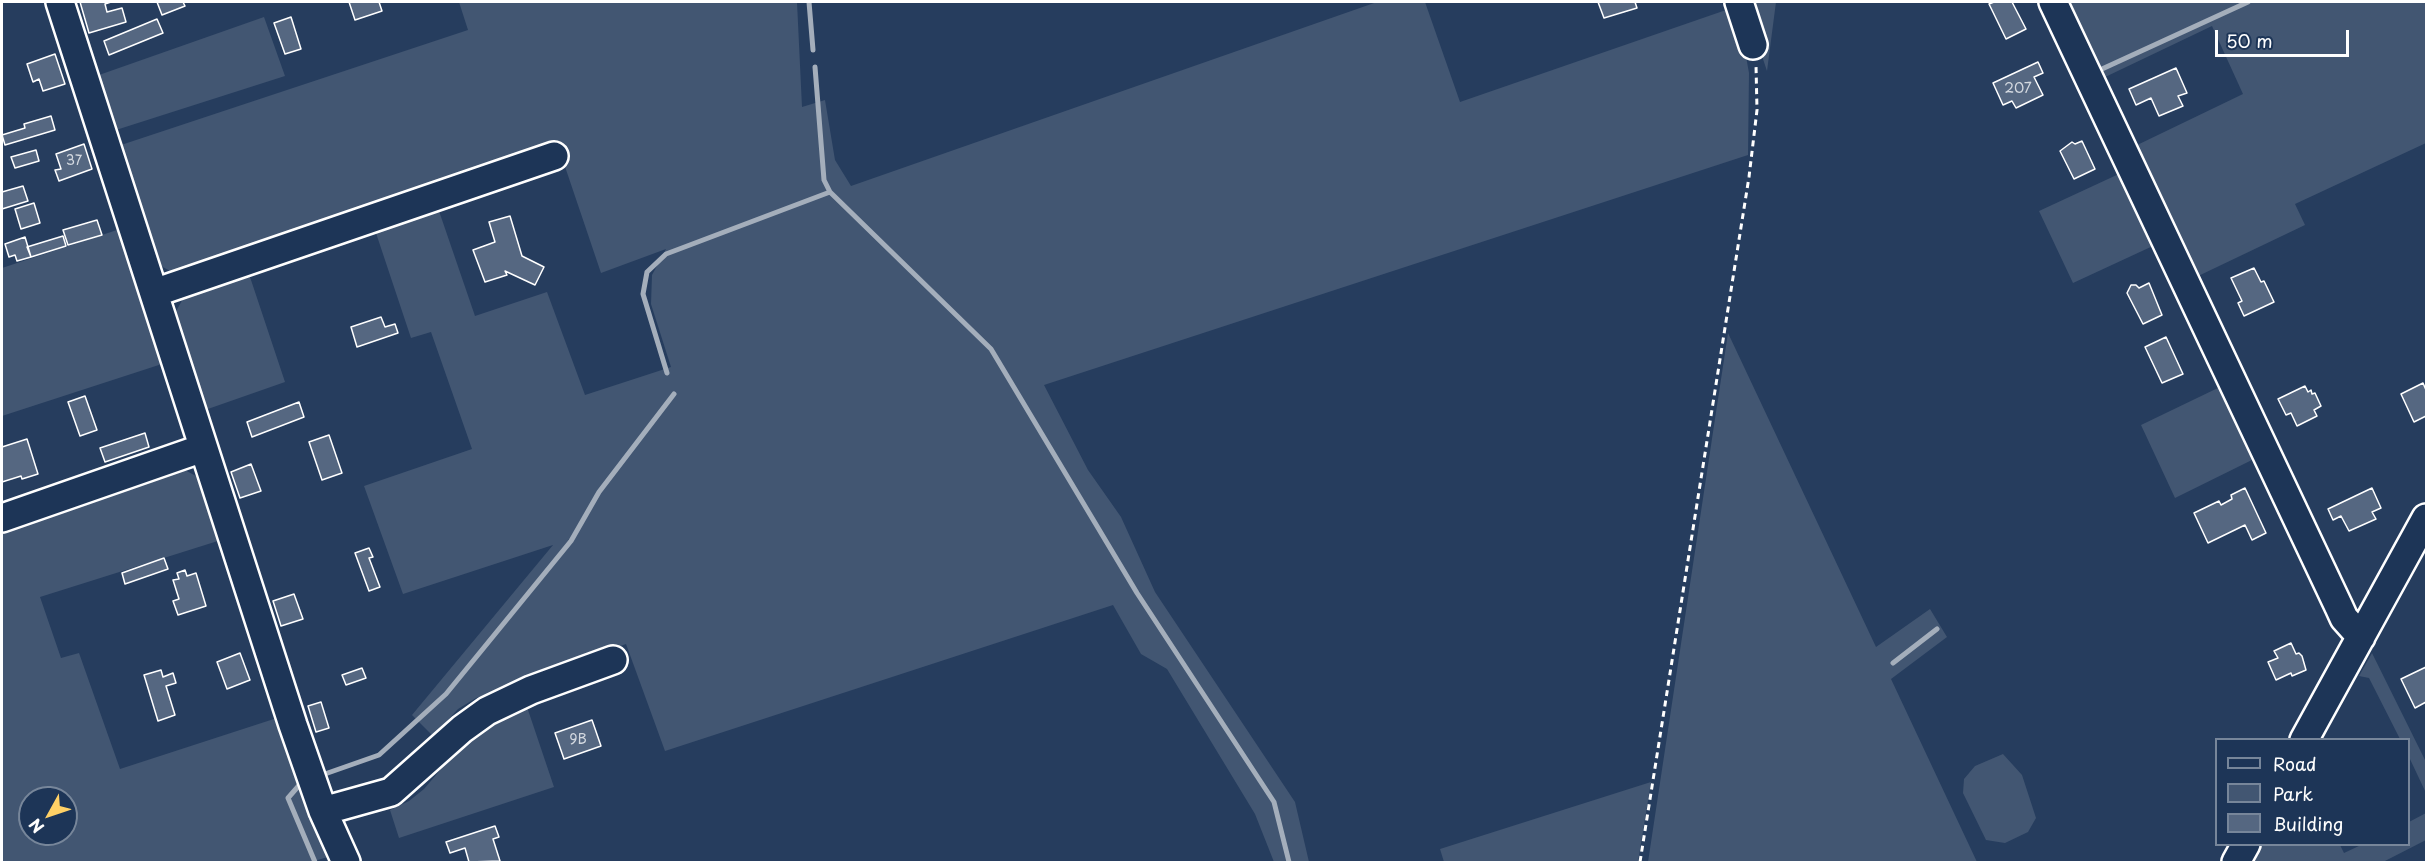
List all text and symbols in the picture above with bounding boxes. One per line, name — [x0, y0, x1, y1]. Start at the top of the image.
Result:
scale bar — [2218, 18, 2352, 56]
text: 50 m — [2226, 27, 2273, 54]
house number: 207 — [2004, 81, 2032, 97]
house number: 37 — [66, 153, 82, 169]
house number: 9B — [569, 732, 587, 748]
legend — [2215, 738, 2410, 846]
text: Road — [2273, 750, 2317, 777]
text: Park — [2273, 780, 2313, 807]
north arrow — [18, 786, 78, 846]
text: Building — [2273, 810, 2343, 837]
text: N — [22, 814, 49, 839]

